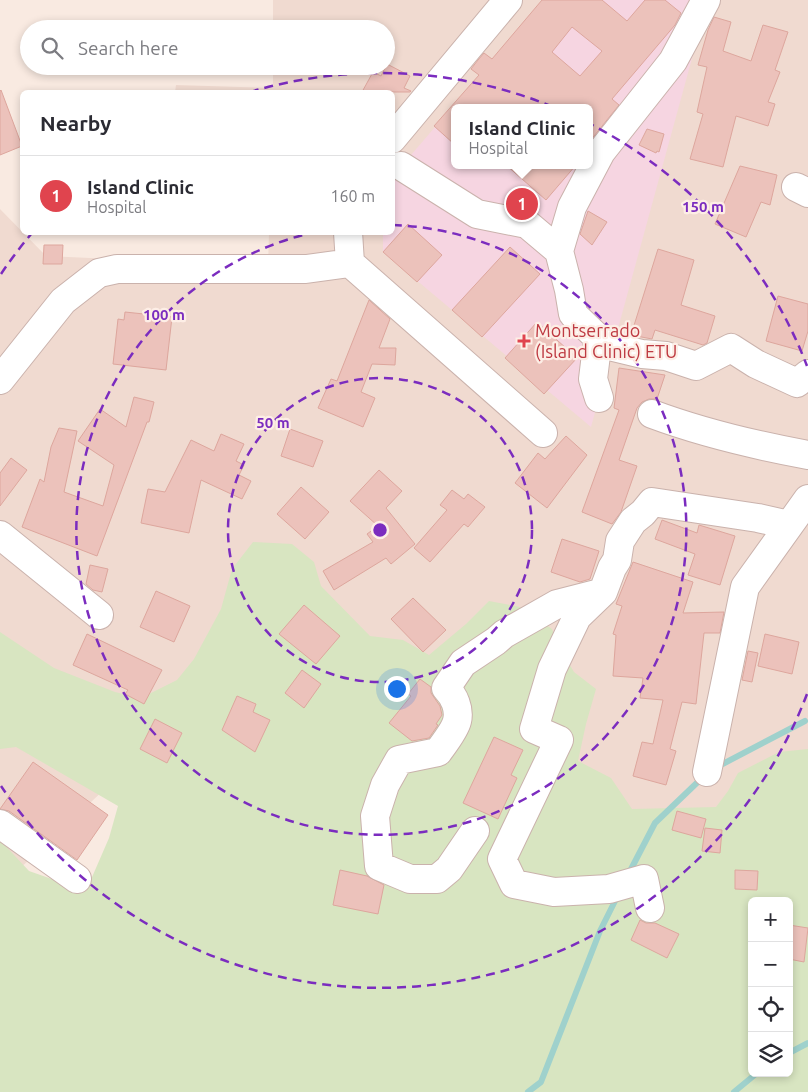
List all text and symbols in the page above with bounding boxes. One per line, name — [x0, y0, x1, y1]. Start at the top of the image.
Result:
search box — [20, 20, 395, 75]
icon: search — [38, 34, 66, 62]
text: Search here — [78, 37, 178, 59]
popup — [451, 104, 593, 169]
text: Nearby — [40, 111, 111, 135]
text: Island Clinic — [469, 117, 575, 139]
text: Hospital — [469, 139, 528, 157]
text: Island Clinic — [87, 176, 194, 198]
pin: 1 — [506, 185, 538, 223]
text: 1 — [51, 187, 61, 205]
text: 160 m — [330, 187, 375, 205]
text: Hospital — [87, 198, 146, 216]
text: 150 m — [682, 198, 724, 215]
text: 100 m — [143, 306, 185, 323]
place label: Montserrado (Island Clinic) ETU — [535, 320, 677, 362]
marker: Montserrado (Island Clinic) ETU — [517, 334, 531, 348]
text: 50 m — [256, 414, 290, 431]
centre of rings — [371, 521, 389, 539]
your location — [384, 676, 410, 702]
map controls — [748, 897, 793, 1077]
button: + — [748, 897, 793, 942]
button: − — [748, 942, 793, 987]
button: locate — [748, 987, 793, 1032]
button: layers — [748, 1032, 793, 1077]

